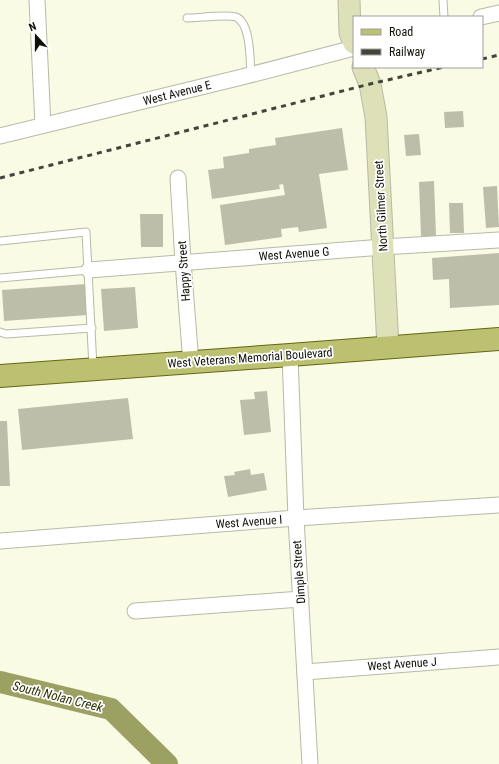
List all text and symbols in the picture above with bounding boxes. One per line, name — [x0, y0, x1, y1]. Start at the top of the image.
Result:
north arrow — [16, 16, 56, 56]
legend — [353, 16, 483, 68]
text: N — [27, 20, 38, 34]
text: Road — [389, 25, 413, 39]
text: Railway — [389, 45, 425, 59]
street label: West Avenue E — [142, 78, 213, 108]
street label: North Gilmer Street — [372, 160, 390, 252]
street label: Happy Street — [175, 240, 193, 302]
street label: West Avenue G — [258, 245, 330, 263]
street label: West Veterans Memorial Boulevard — [167, 345, 333, 371]
street label: West Avenue I — [215, 513, 283, 531]
street label: Dimple Street — [290, 539, 308, 604]
street label: West Avenue J — [367, 655, 437, 673]
water label: South Nolan Creek — [11, 678, 105, 715]

